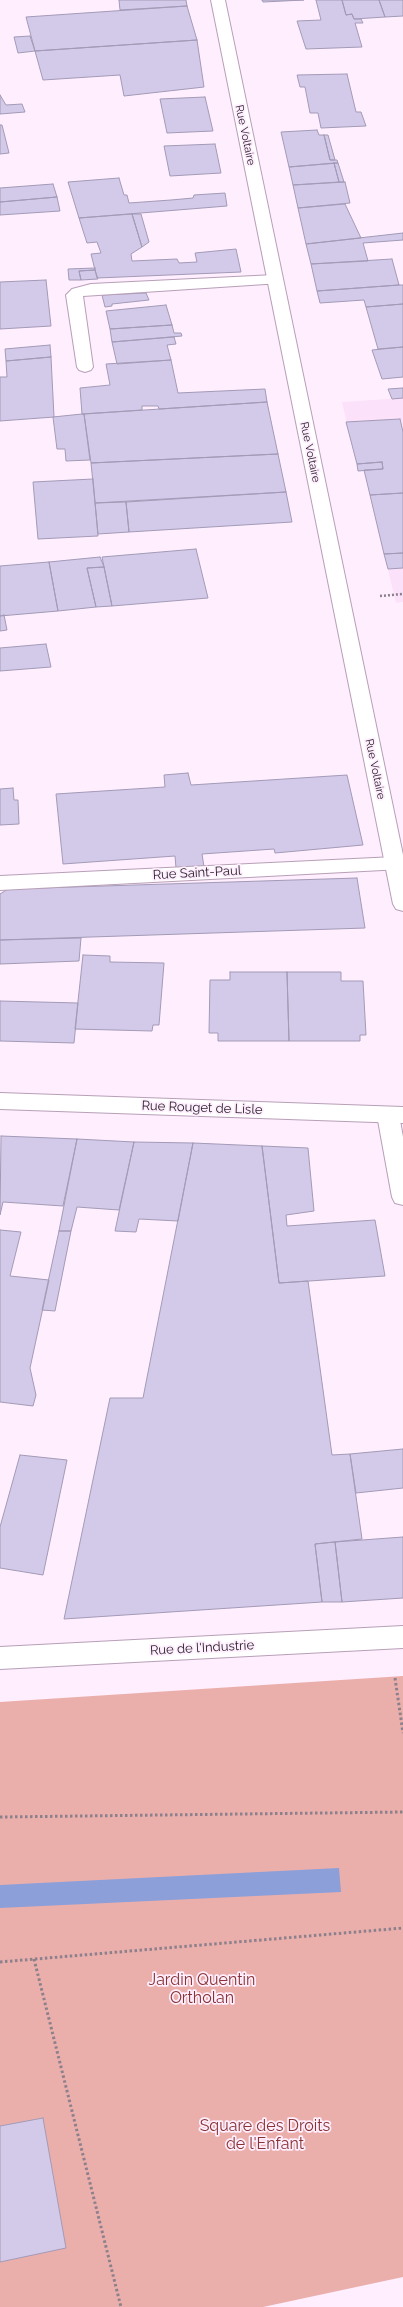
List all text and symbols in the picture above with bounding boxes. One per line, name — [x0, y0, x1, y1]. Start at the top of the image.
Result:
street label: Rue Voltaire — [232, 104, 258, 166]
street label: Rue Voltaire — [297, 421, 323, 483]
street label: Rue Voltaire — [362, 738, 388, 800]
street label: Rue Saint-Paul — [152, 863, 242, 883]
street label: Rue Rouget de Lisle — [141, 1098, 263, 1118]
street label: Rue de l'Industrie — [150, 1637, 254, 1659]
park label: Jardin Quentin Ortholan — [149, 1970, 255, 2008]
park label: Square des Droits de l'Enfant — [200, 2116, 330, 2154]

